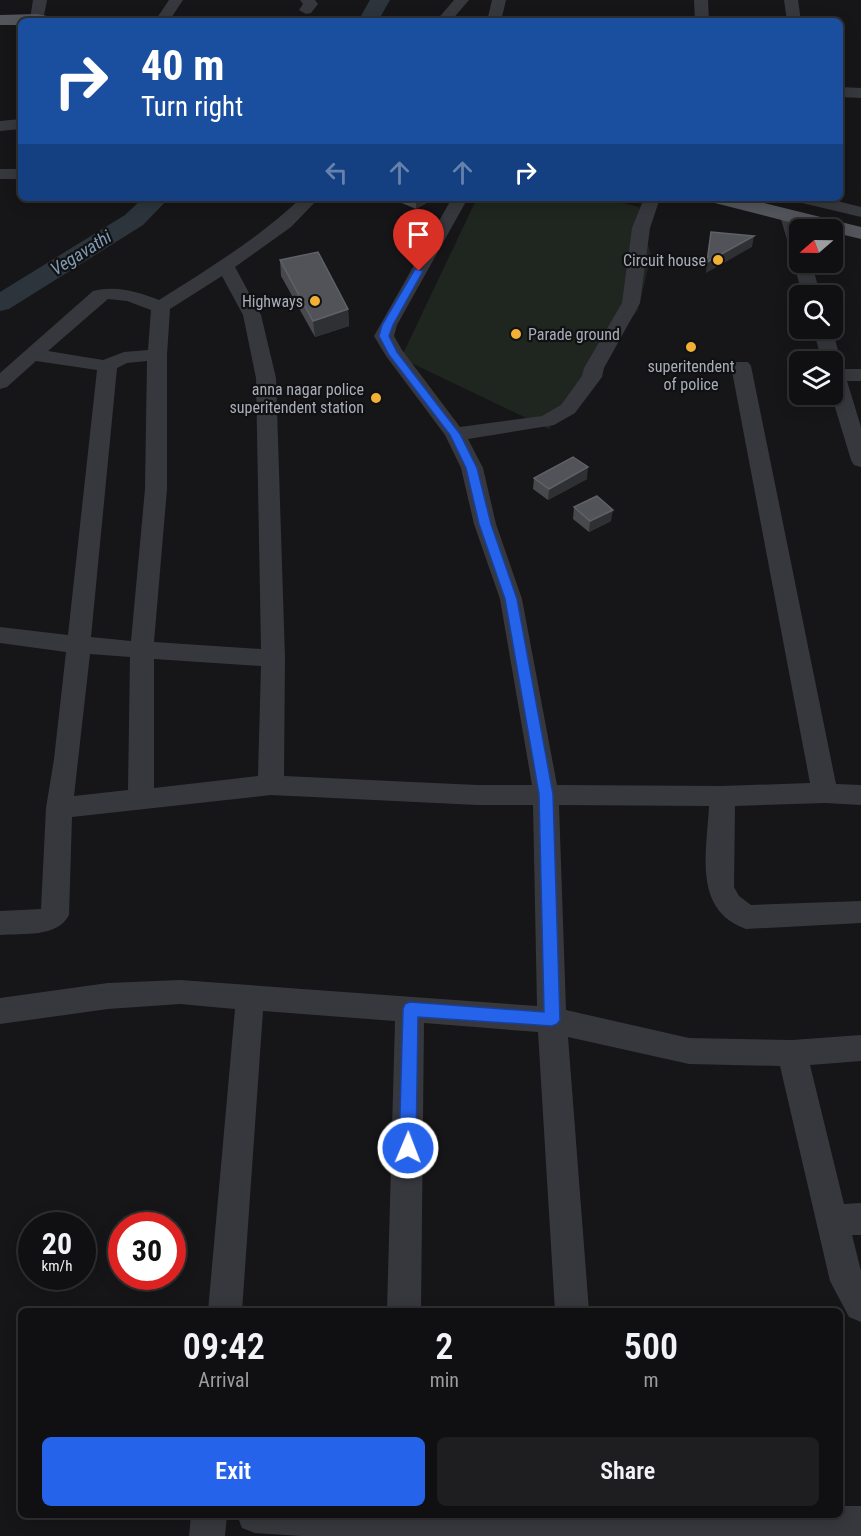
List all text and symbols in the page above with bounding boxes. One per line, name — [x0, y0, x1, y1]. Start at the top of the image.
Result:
text: 40 m — [141, 41, 224, 90]
icon: right — [42, 42, 120, 120]
text: Turn right — [141, 91, 243, 123]
icon: left — [320, 156, 353, 189]
icon: ahead — [383, 156, 416, 189]
icon: ahead — [446, 156, 479, 189]
icon: right — [509, 156, 542, 189]
pin — [393, 209, 444, 271]
icon: arrive — [402, 218, 435, 251]
north arrow — [789, 219, 843, 273]
map controls — [789, 219, 843, 405]
water label: Vegavathi — [46, 225, 116, 279]
place label: Circuit house — [623, 251, 706, 270]
marker: Circuit house — [711, 253, 725, 267]
button: search — [789, 285, 843, 339]
place label: Highways — [242, 292, 303, 311]
marker: Highways — [308, 294, 322, 308]
place label: Parade ground — [528, 325, 620, 344]
marker: Parade ground — [509, 327, 523, 341]
marker: superitendent of police — [684, 340, 698, 354]
button: layers — [789, 351, 843, 405]
place label: superitendent of police — [648, 357, 735, 394]
place label: anna nagar police superitendent station — [230, 380, 364, 417]
marker: anna nagar police superitendent station — [369, 391, 383, 405]
position arrow — [376, 1116, 440, 1180]
speed limit sign: 30 — [108, 1212, 186, 1290]
text: 20 — [42, 1226, 72, 1261]
text: km/h — [42, 1257, 72, 1275]
text: 09:42 — [183, 1326, 265, 1368]
text: 2 — [435, 1326, 453, 1368]
text: 500 — [624, 1326, 678, 1368]
text: Arrival — [198, 1368, 249, 1392]
text: min — [430, 1368, 459, 1392]
text: m — [643, 1368, 659, 1392]
button: Exit — [42, 1437, 425, 1506]
button: Share — [437, 1437, 819, 1506]

